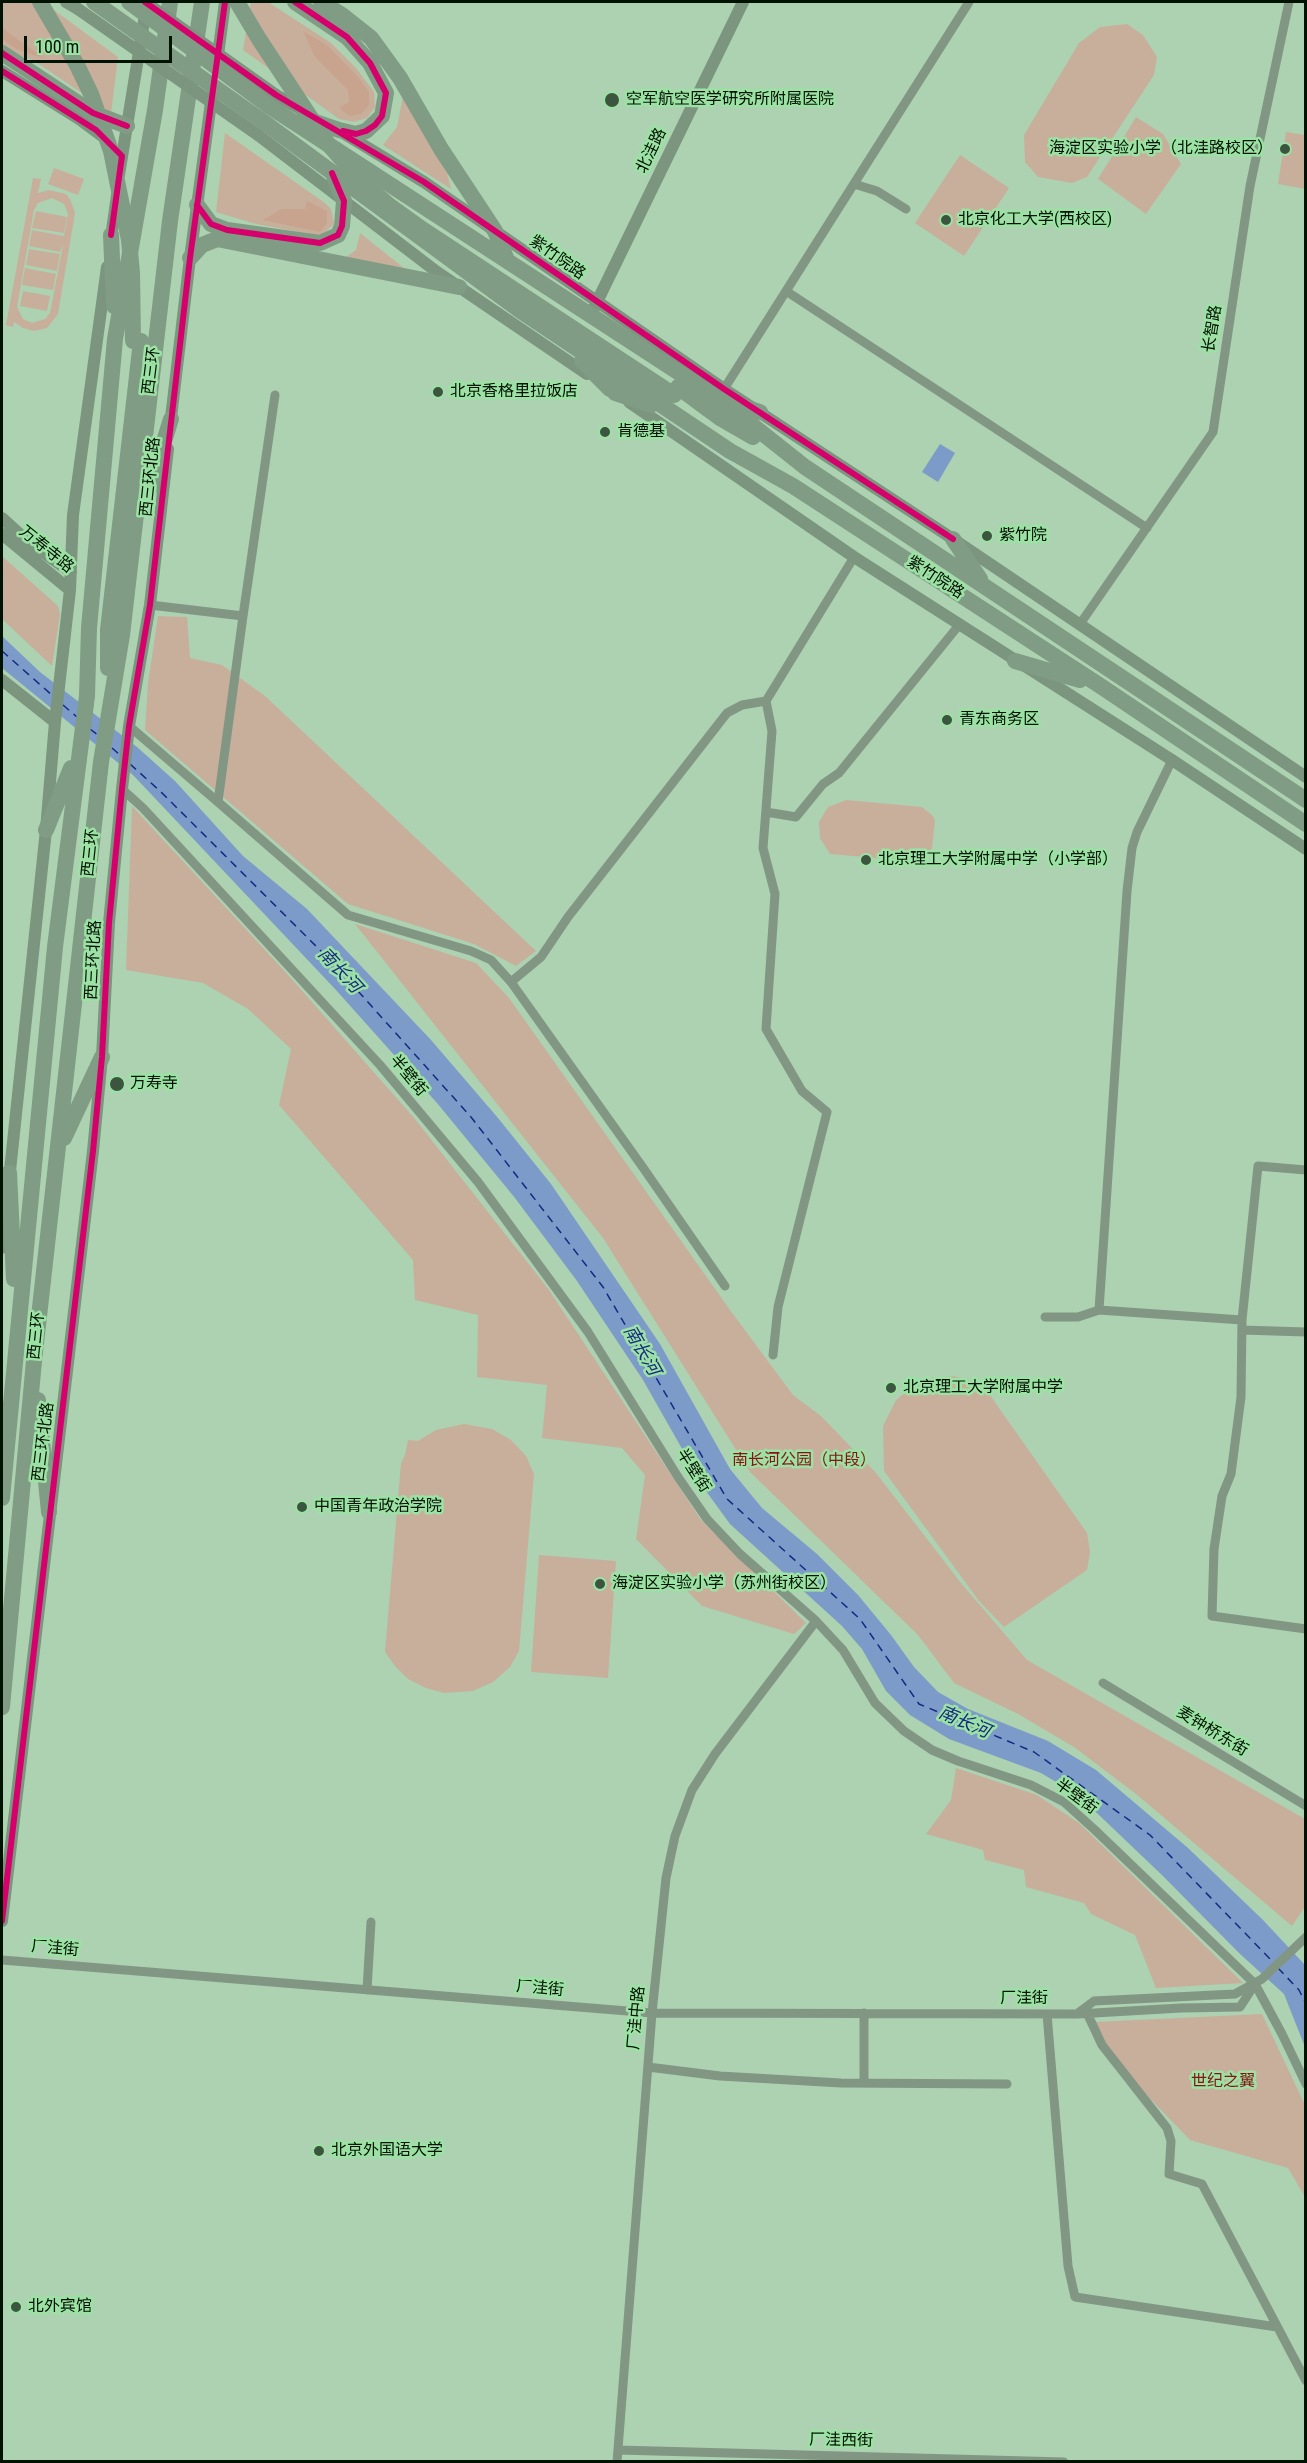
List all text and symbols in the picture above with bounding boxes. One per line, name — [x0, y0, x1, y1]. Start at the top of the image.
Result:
scale bar — [27, 24, 176, 62]
text: 100 m — [35, 36, 79, 57]
place label: 空军航空医学研究所附属医院 — [626, 90, 834, 110]
marker: 空军航空医学研究所附属医院 — [603, 91, 621, 109]
street label: 北洼路 — [633, 125, 671, 177]
place label: 海淀区实验小学（北洼路校区） — [1049, 139, 1273, 159]
marker: 海淀区实验小学（北洼路校区） — [1278, 142, 1292, 156]
place label: 北京化工大学(西校区) — [958, 210, 1112, 230]
marker: 北京化工大学(西校区) — [939, 213, 953, 227]
street label: 紫竹院路 — [525, 232, 589, 284]
street label: 长智路 — [1200, 304, 1226, 354]
street label: 西三环 — [140, 346, 164, 396]
place label: 北京香格里拉饭店 — [450, 382, 578, 402]
marker: 北京香格里拉饭店 — [431, 385, 445, 399]
place label: 肯德基 — [617, 422, 665, 442]
marker: 肯德基 — [598, 425, 612, 439]
street label: 西三环北路 — [137, 436, 165, 518]
street label: 万寿寺路 — [15, 522, 77, 578]
place label: 紫竹院 — [999, 526, 1047, 546]
marker: 紫竹院 — [980, 529, 994, 543]
street label: 紫竹院路 — [903, 553, 967, 603]
place label: 青东商务区 — [959, 710, 1039, 730]
marker: 青东商务区 — [940, 713, 954, 727]
street label: 西三环 — [79, 828, 103, 878]
place label: 北京理工大学附属中学（小学部） — [878, 850, 1118, 870]
marker: 北京理工大学附属中学（小学部） — [859, 853, 873, 867]
street label: 西三环北路 — [82, 920, 106, 1000]
water label: 南长河 — [313, 944, 365, 998]
street label: 半壁街 — [385, 1051, 431, 1101]
place label: 万寿寺 — [130, 1074, 178, 1094]
marker: 万寿寺 — [108, 1075, 126, 1093]
street label: 西三环 — [25, 1311, 49, 1361]
water label: 南长河 — [618, 1322, 664, 1380]
place label: 北京理工大学附属中学 — [903, 1378, 1063, 1398]
marker: 北京理工大学附属中学 — [884, 1381, 898, 1395]
street label: 西三环北路 — [30, 1401, 58, 1483]
street label: 半壁街 — [672, 1446, 714, 1496]
park label: 南长河公园（中段） — [732, 1451, 876, 1471]
place label: 中国青年政治学院 — [314, 1497, 442, 1517]
marker: 中国青年政治学院 — [295, 1500, 309, 1514]
place label: 海淀区实验小学（苏州街校区） — [612, 1574, 836, 1594]
marker: 海淀区实验小学（苏州街校区） — [593, 1577, 607, 1591]
water label: 南长河 — [935, 1703, 993, 1743]
street label: 麦钟桥东街 — [1173, 1703, 1251, 1761]
street label: 半壁街 — [1051, 1775, 1101, 1819]
street label: 厂洼街 — [30, 1937, 80, 1961]
street label: 厂洼街 — [515, 1977, 565, 2001]
street label: 厂洼中路 — [625, 1985, 649, 2051]
street label: 厂洼街 — [1000, 1989, 1048, 2009]
park label: 世纪之翼 — [1191, 2072, 1255, 2092]
place label: 北京外国语大学 — [331, 2141, 443, 2161]
marker: 北京外国语大学 — [312, 2144, 326, 2158]
place label: 北外宾馆 — [28, 2297, 92, 2317]
marker: 北外宾馆 — [9, 2300, 23, 2314]
street label: 厂洼西街 — [809, 2431, 873, 2451]

